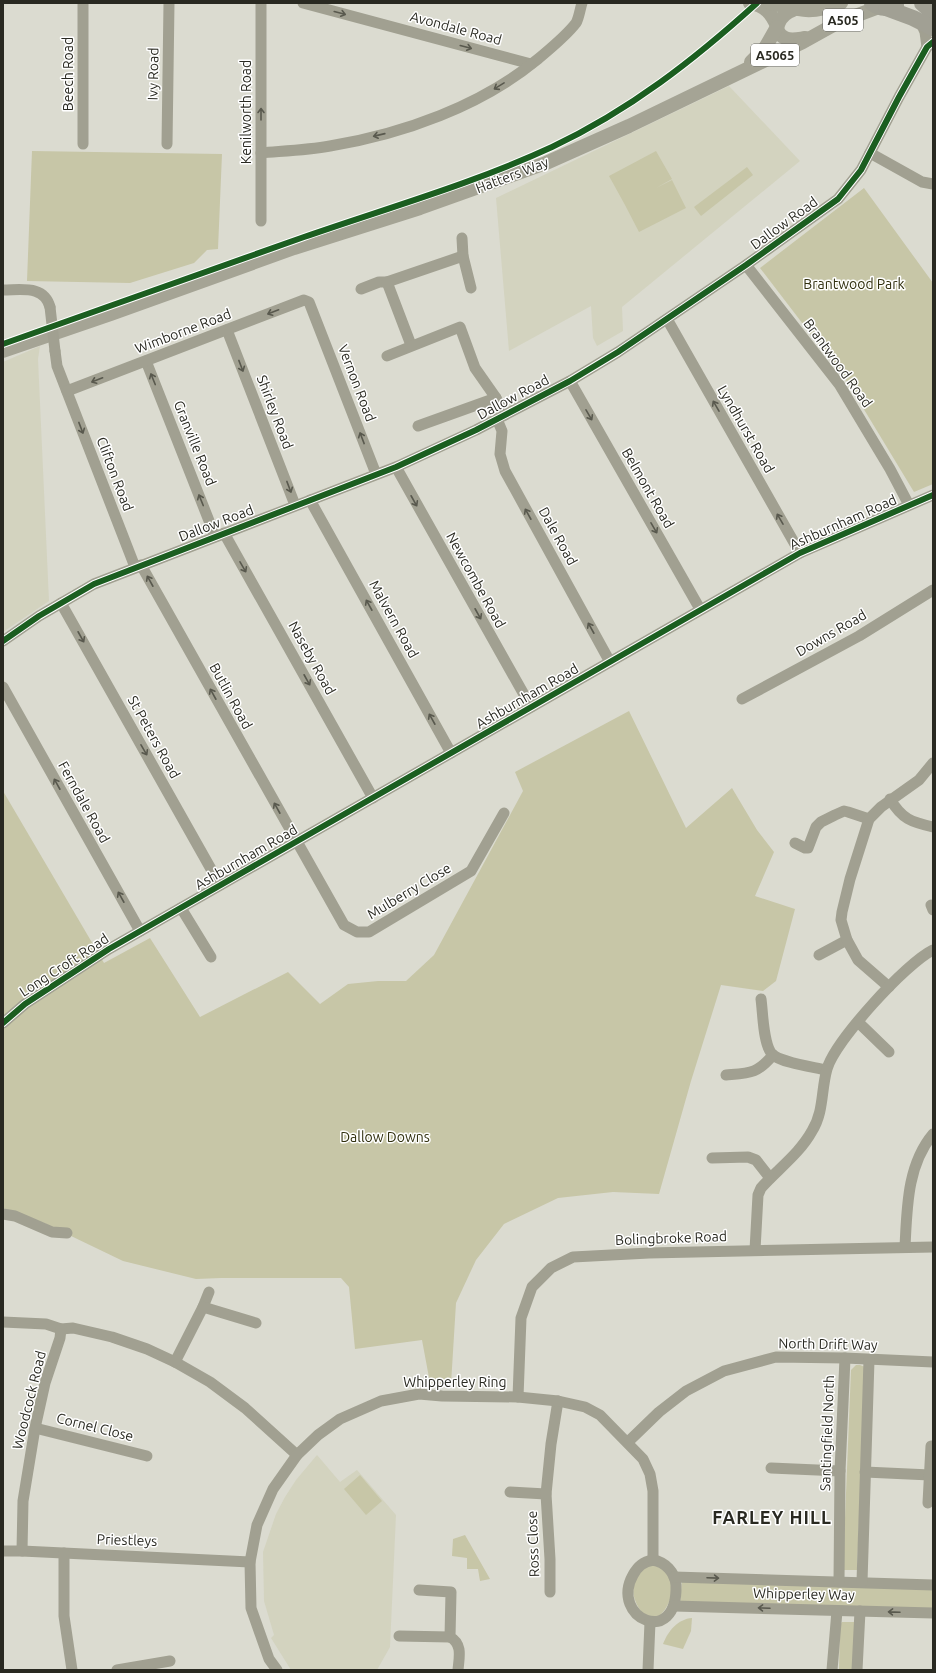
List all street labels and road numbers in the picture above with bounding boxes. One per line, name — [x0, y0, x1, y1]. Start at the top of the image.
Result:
street label: Avondale Road — [408, 8, 504, 48]
road number: A505 — [823, 9, 863, 31]
street label: Beech Road — [60, 37, 76, 111]
road number: A5065 — [751, 44, 799, 66]
street label: Ivy Road — [145, 47, 161, 101]
street label: Kenilworth Road — [238, 60, 254, 164]
street label: Hatters Way — [473, 154, 551, 196]
street label: Dallow Road — [747, 193, 821, 253]
street label: Wimborne Road — [133, 305, 233, 357]
street label: Brantwood Road — [800, 316, 876, 410]
street label: Vernon Road — [335, 342, 379, 424]
street label: Dallow Road — [474, 371, 552, 423]
street label: Shirley Road — [254, 373, 296, 451]
street label: Lyndhurst Road — [715, 382, 777, 476]
street label: Granville Road — [171, 398, 219, 488]
street label: Clifton Road — [94, 435, 136, 513]
street label: Belmont Road — [619, 445, 677, 531]
street label: Ashburnham Road — [787, 491, 899, 553]
street label: Dallow Road — [176, 501, 256, 545]
street label: Dale Road — [536, 504, 580, 568]
street label: Newcombe Road — [443, 529, 509, 631]
street label: Malvern Road — [366, 577, 422, 661]
street label: Downs Road — [793, 606, 869, 660]
street label: Naseby Road — [285, 619, 339, 697]
street label: Butlin Road — [206, 660, 256, 732]
street label: Ashburnham Road — [473, 660, 581, 732]
street label: St Peters Road — [125, 693, 183, 781]
street label: Ferndale Road — [55, 758, 113, 846]
street label: Ashburnham Road — [192, 821, 300, 893]
street label: Mulberry Close — [364, 860, 454, 922]
street label: Long Croft Road — [16, 930, 112, 1000]
street label: Bolingbroke Road — [615, 1228, 727, 1248]
street label: North Drift Way — [778, 1335, 878, 1353]
street label: Woodcock Road — [9, 1349, 49, 1451]
street label: Whipperley Ring — [403, 1374, 507, 1390]
street label: Santingfield North — [817, 1375, 837, 1491]
street label: Cornel Close — [55, 1410, 135, 1444]
street label: Ross Close — [524, 1510, 542, 1578]
street label: Priestleys — [96, 1531, 158, 1549]
street label: Whipperley Way — [753, 1585, 855, 1603]

